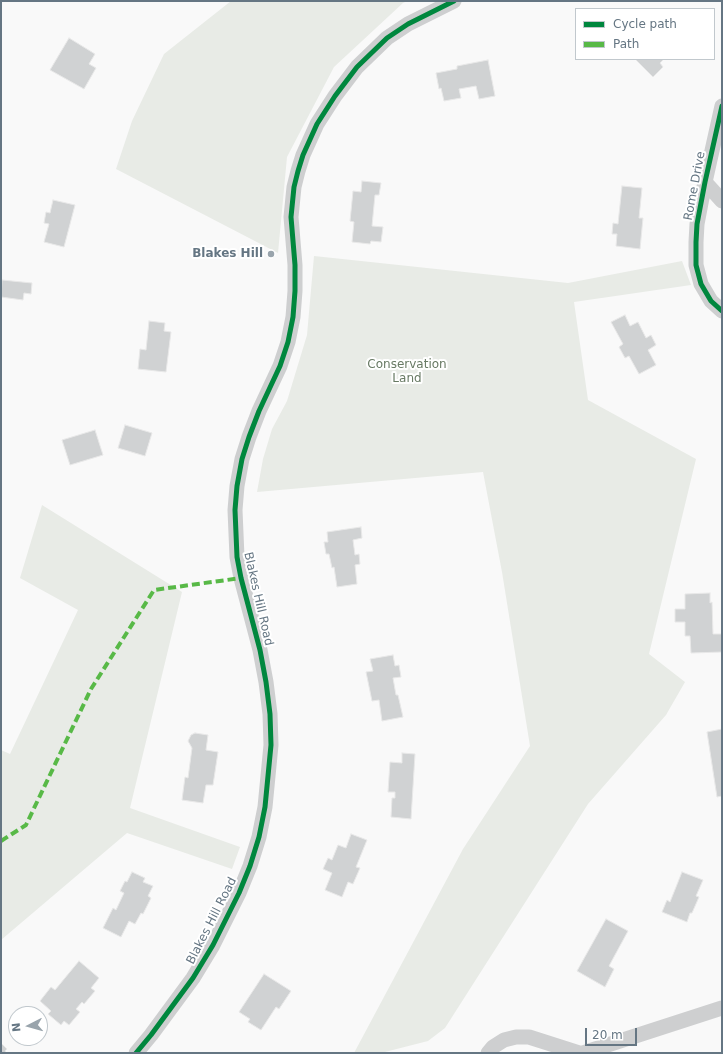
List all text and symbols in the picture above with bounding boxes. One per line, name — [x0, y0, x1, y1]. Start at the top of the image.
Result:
legend — [575, 8, 715, 60]
text: Cycle path — [613, 17, 677, 31]
text: Path — [613, 37, 639, 51]
street label: Rome Drive — [681, 150, 709, 222]
place label: Blakes Hill — [192, 247, 263, 261]
marker: Blakes Hill — [266, 249, 276, 259]
park label: Conservation Land — [367, 358, 447, 386]
street label: Blakes Hill Road — [240, 551, 276, 647]
street label: Blakes Hill Road — [184, 875, 240, 967]
north arrow — [8, 1006, 48, 1046]
scale bar — [587, 1020, 639, 1046]
text: N — [10, 1022, 24, 1032]
text: 20 m — [592, 1028, 623, 1042]

